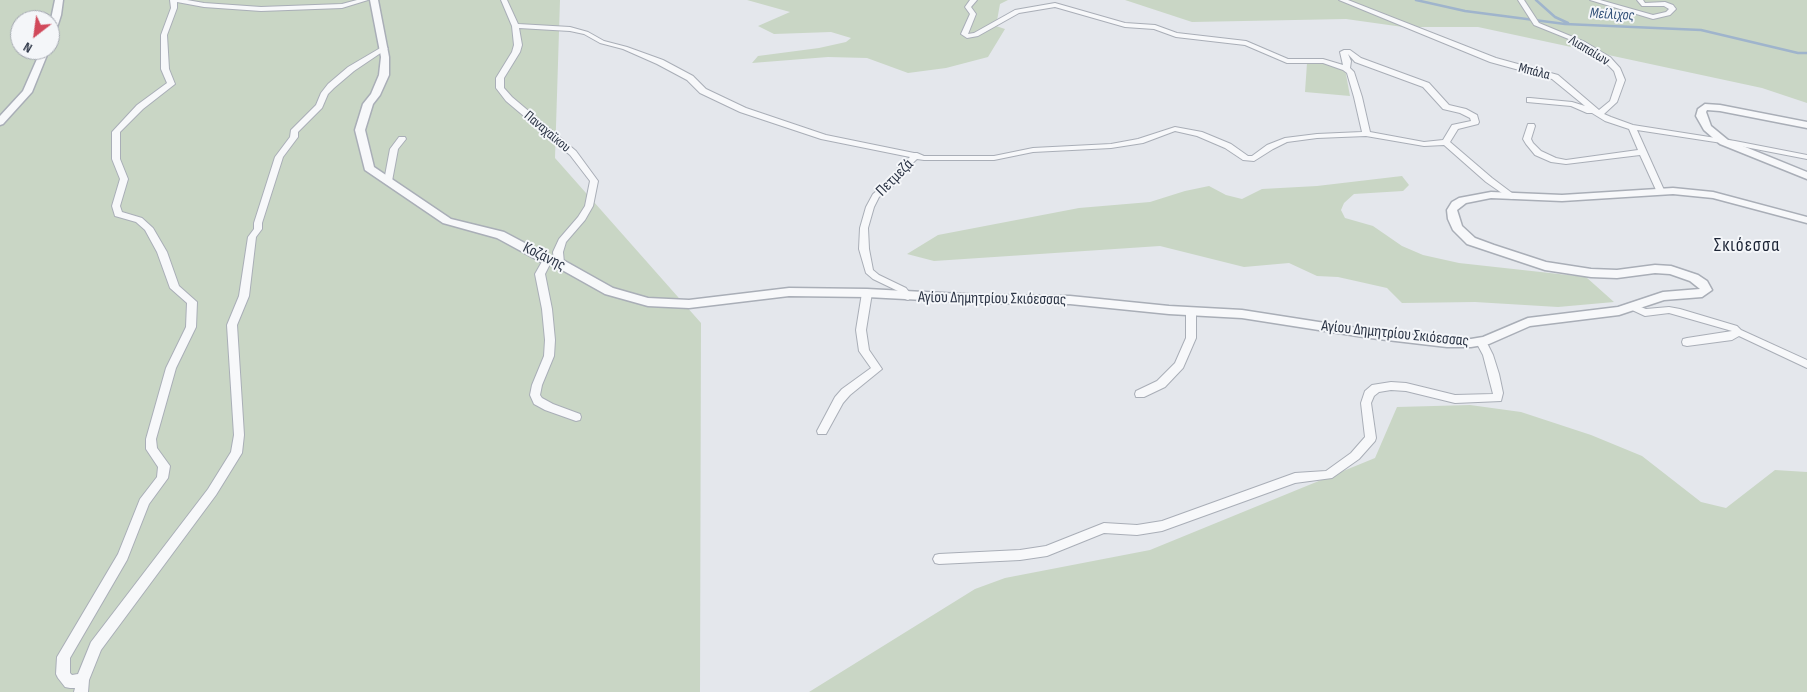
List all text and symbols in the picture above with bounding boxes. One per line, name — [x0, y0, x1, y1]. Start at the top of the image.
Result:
water label: Μείλιχος — [1589, 5, 1635, 25]
north arrow — [10, 10, 60, 60]
street label: Λιαπαίων — [1566, 32, 1612, 70]
text: N — [20, 38, 35, 57]
street label: Μπάλα — [1516, 60, 1552, 84]
street label: Παναχαϊκου — [520, 108, 574, 156]
street label: Πετμεζά — [872, 155, 918, 201]
district label: Σκιόεσσα — [1713, 235, 1781, 257]
street label: Κοζάνης — [520, 239, 568, 275]
street label: Αγίου Δημητρίου Σκιόεσσας — [918, 288, 1066, 310]
street label: Αγίου Δημητρίου Σκιόεσσας — [1320, 317, 1470, 351]

